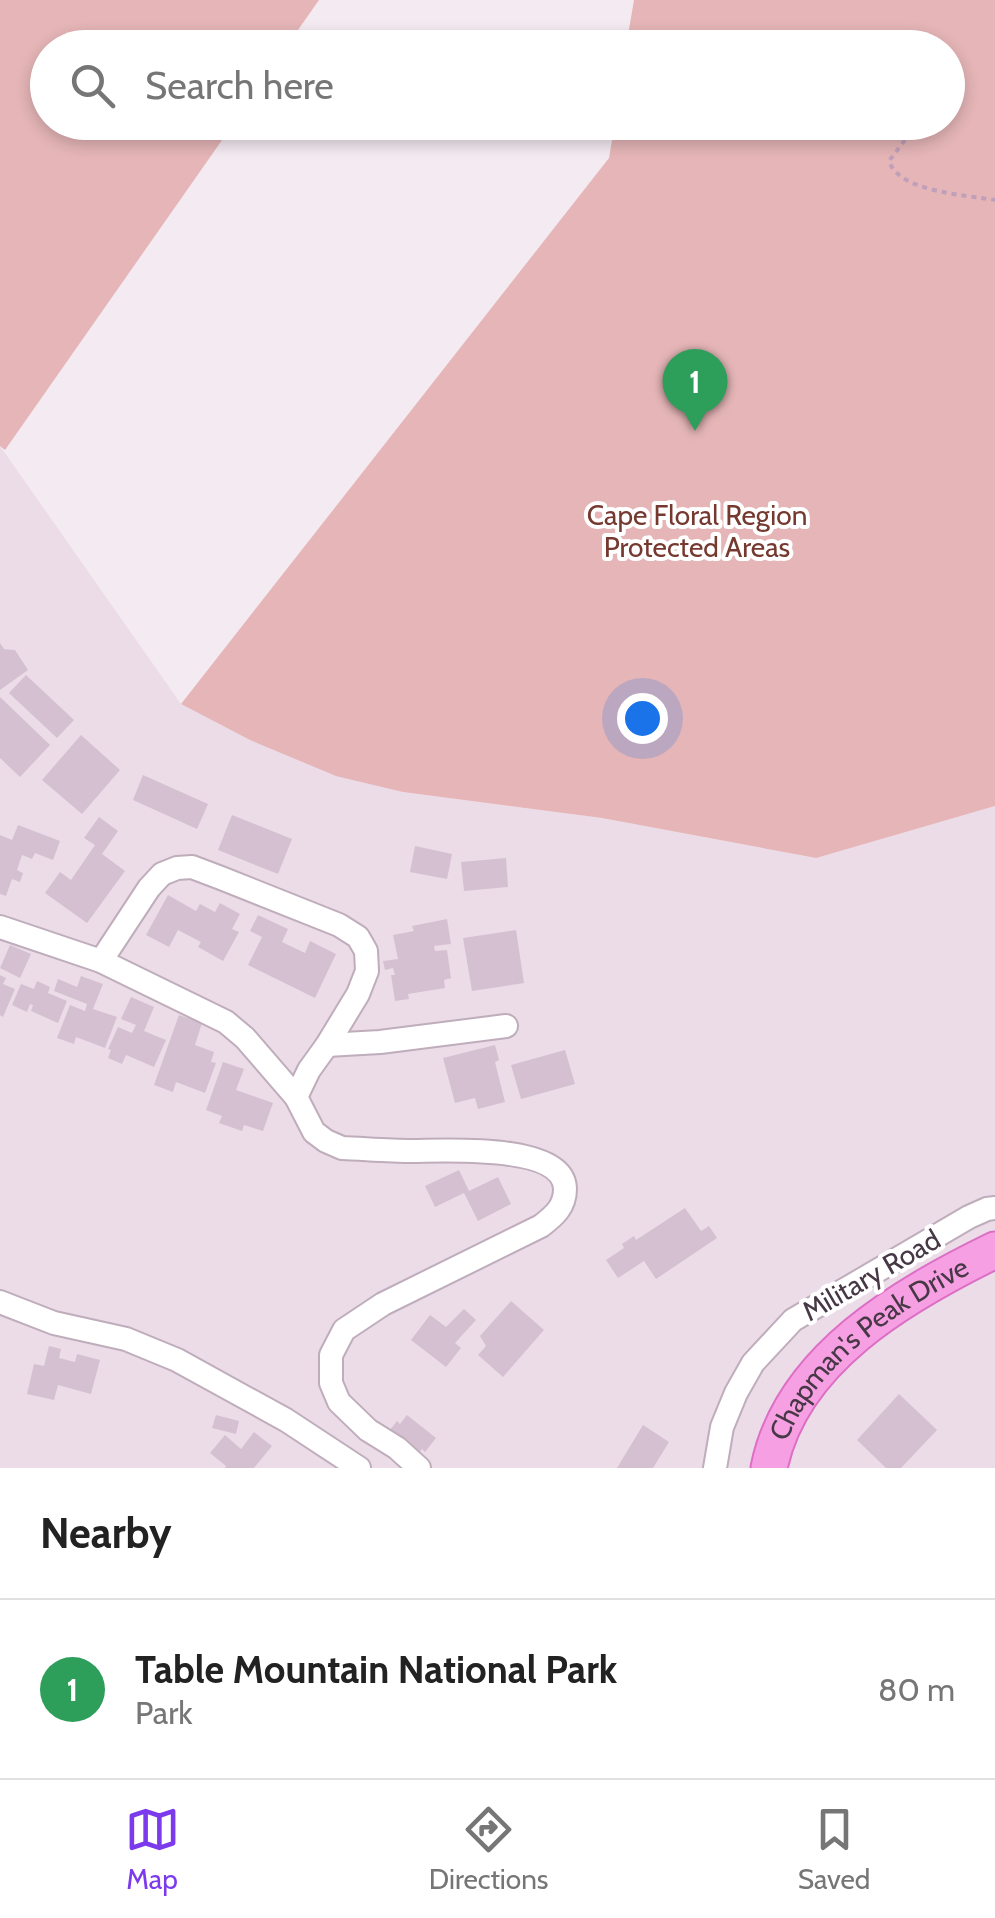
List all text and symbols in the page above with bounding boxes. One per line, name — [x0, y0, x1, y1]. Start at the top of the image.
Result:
search box — [30, 30, 965, 140]
icon: search — [65, 58, 120, 113]
text: Search here — [145, 62, 334, 109]
pin: 1 — [662, 348, 728, 431]
park label: Cape Floral Region Protected Areas — [587, 498, 807, 564]
your location — [617, 693, 668, 744]
street label: Military Road — [796, 1222, 946, 1328]
street label: Chapman's Peak Drive — [762, 1249, 974, 1445]
text: Nearby — [40, 1507, 172, 1559]
text: Table Mountain National Park — [135, 1646, 617, 1693]
text: 1 — [67, 1670, 78, 1709]
text: 80 m — [878, 1670, 955, 1709]
text: Park — [135, 1693, 193, 1732]
tab: Map — [125, 1802, 180, 1896]
tab: Directions — [429, 1802, 548, 1896]
tab: Saved — [798, 1802, 870, 1896]

